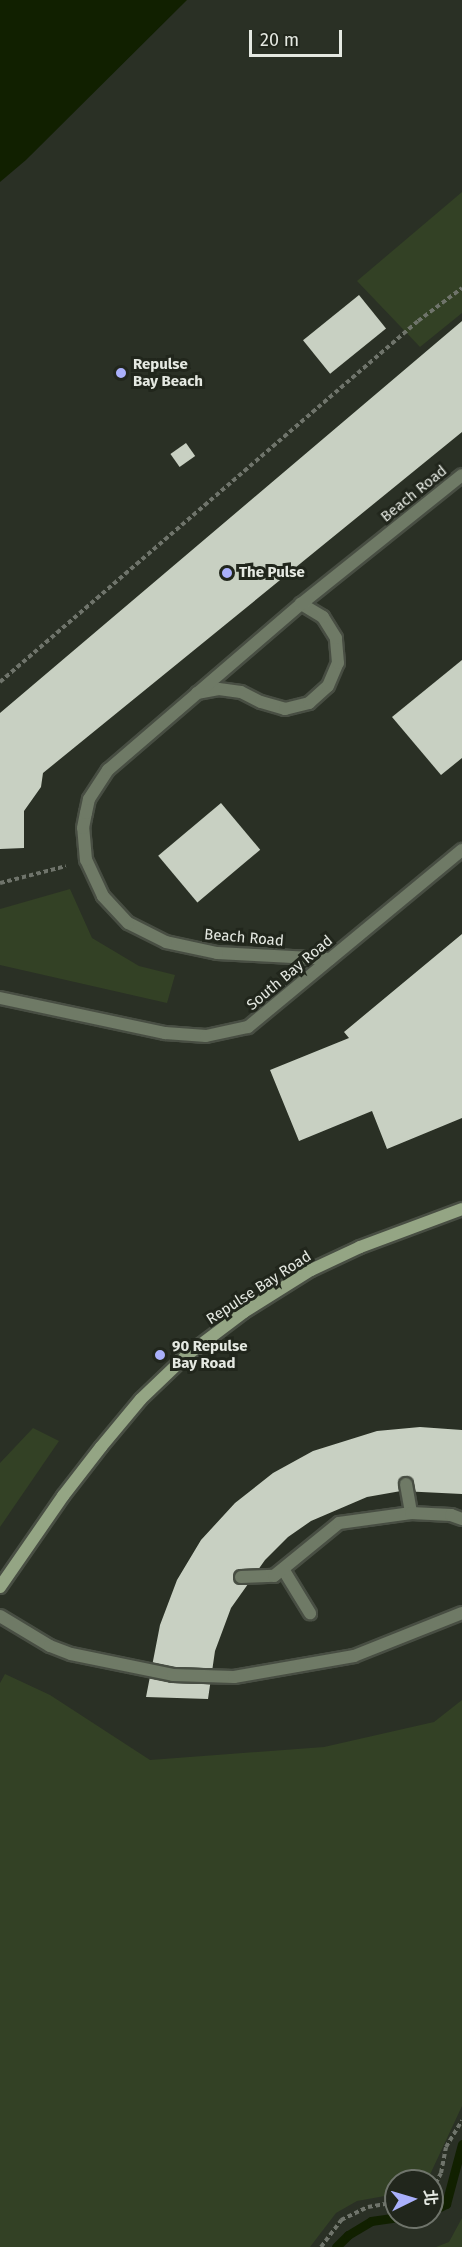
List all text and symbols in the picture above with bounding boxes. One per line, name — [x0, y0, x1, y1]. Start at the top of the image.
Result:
scale bar — [252, 18, 345, 56]
text: 20 m — [260, 29, 299, 51]
place label: Repulse Bay Beach — [133, 355, 203, 390]
marker: Repulse Bay Beach — [114, 366, 128, 380]
street label: Beach Road — [377, 462, 451, 526]
place label: The Pulse — [239, 564, 305, 582]
marker: The Pulse — [220, 566, 234, 580]
street label: Beach Road — [203, 926, 285, 950]
street label: South Bay Road — [243, 932, 337, 1014]
street label: Repulse Bay Road — [203, 1247, 315, 1329]
place label: 90 Repulse Bay Road — [172, 1337, 248, 1372]
marker: 90 Repulse Bay Road — [153, 1348, 167, 1362]
north arrow — [384, 2169, 444, 2229]
text: 北 — [420, 2189, 441, 2206]

